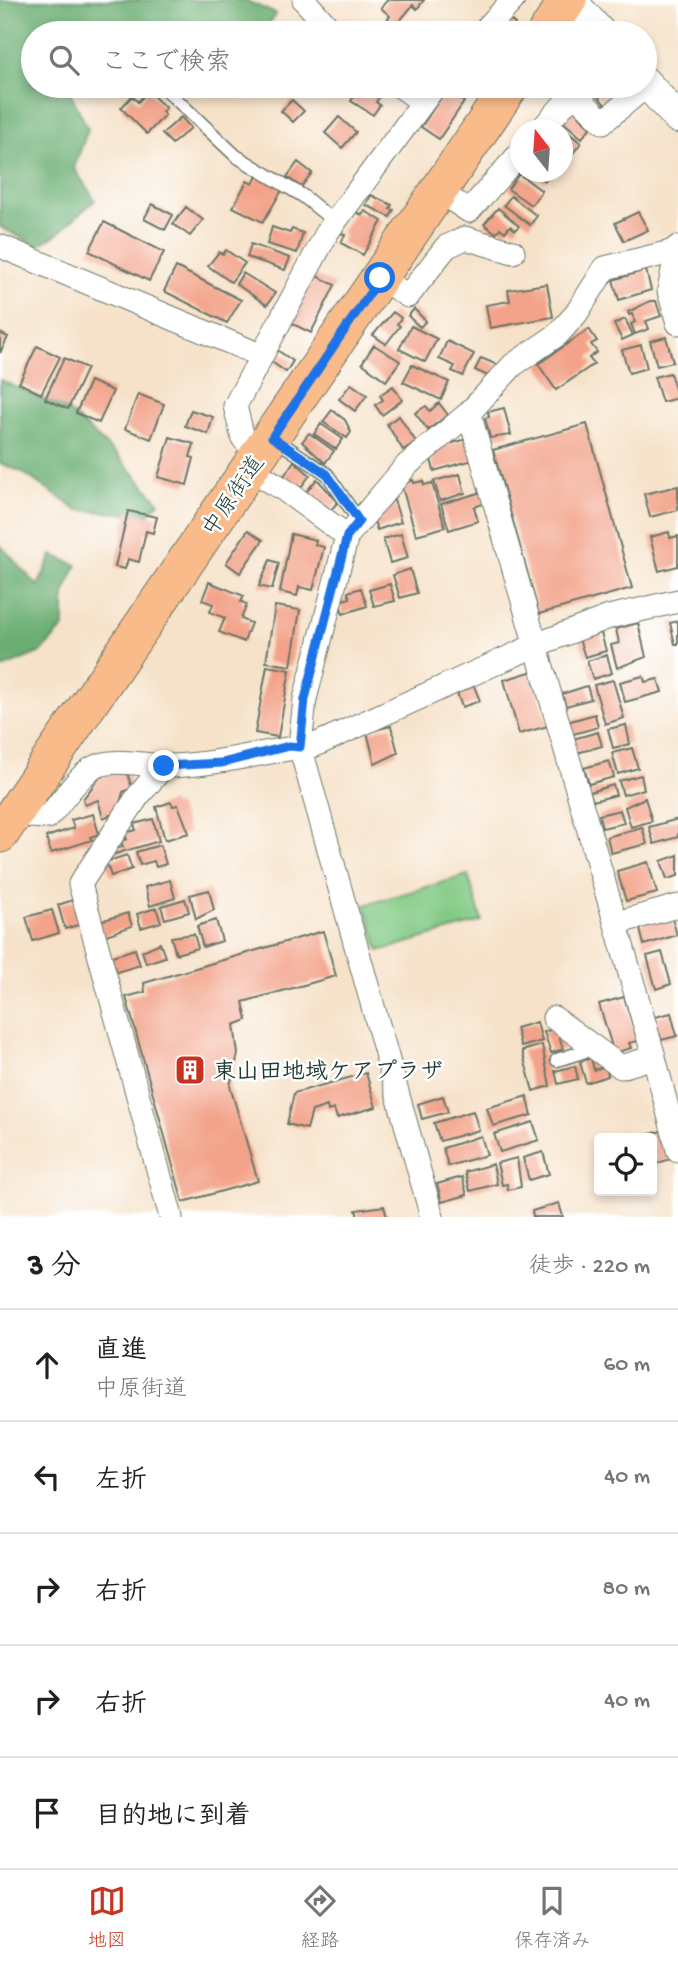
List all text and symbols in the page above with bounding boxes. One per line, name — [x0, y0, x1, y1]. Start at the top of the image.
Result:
search box — [21, 21, 657, 98]
icon: search — [45, 41, 83, 79]
text: ここで検索 — [101, 49, 231, 80]
north arrow — [510, 119, 573, 182]
route start — [364, 262, 395, 293]
street label: 中原街道 — [197, 451, 272, 543]
route end — [148, 750, 179, 781]
building icon: 東山田地域ケアプラザ — [173, 1053, 207, 1087]
place label: 東山田地域ケアプラザ — [213, 1059, 443, 1087]
map controls — [594, 1133, 657, 1196]
button: locate — [594, 1133, 657, 1196]
text: 3 分 — [28, 1251, 81, 1286]
text: 徒歩 · 220 m — [528, 1254, 650, 1281]
text: 直進 — [95, 1337, 147, 1368]
icon: ahead — [28, 1346, 66, 1384]
text: 60 m — [604, 1352, 650, 1379]
text: 中原街道 — [95, 1377, 187, 1404]
icon: left — [28, 1458, 66, 1496]
text: 40 m — [604, 1464, 650, 1491]
text: 左折 — [95, 1467, 147, 1498]
icon: right — [28, 1570, 66, 1608]
text: 80 m — [603, 1576, 650, 1603]
text: 右折 — [95, 1579, 147, 1610]
icon: right — [28, 1682, 66, 1720]
text: 40 m — [604, 1688, 650, 1715]
text: 右折 — [95, 1691, 147, 1722]
icon: arrive — [28, 1794, 66, 1832]
text: 目的地に到着 — [95, 1803, 251, 1834]
tab: 地図 — [88, 1882, 126, 1954]
tab: 経路 — [301, 1882, 339, 1954]
tab: 保存済み — [514, 1882, 590, 1954]

